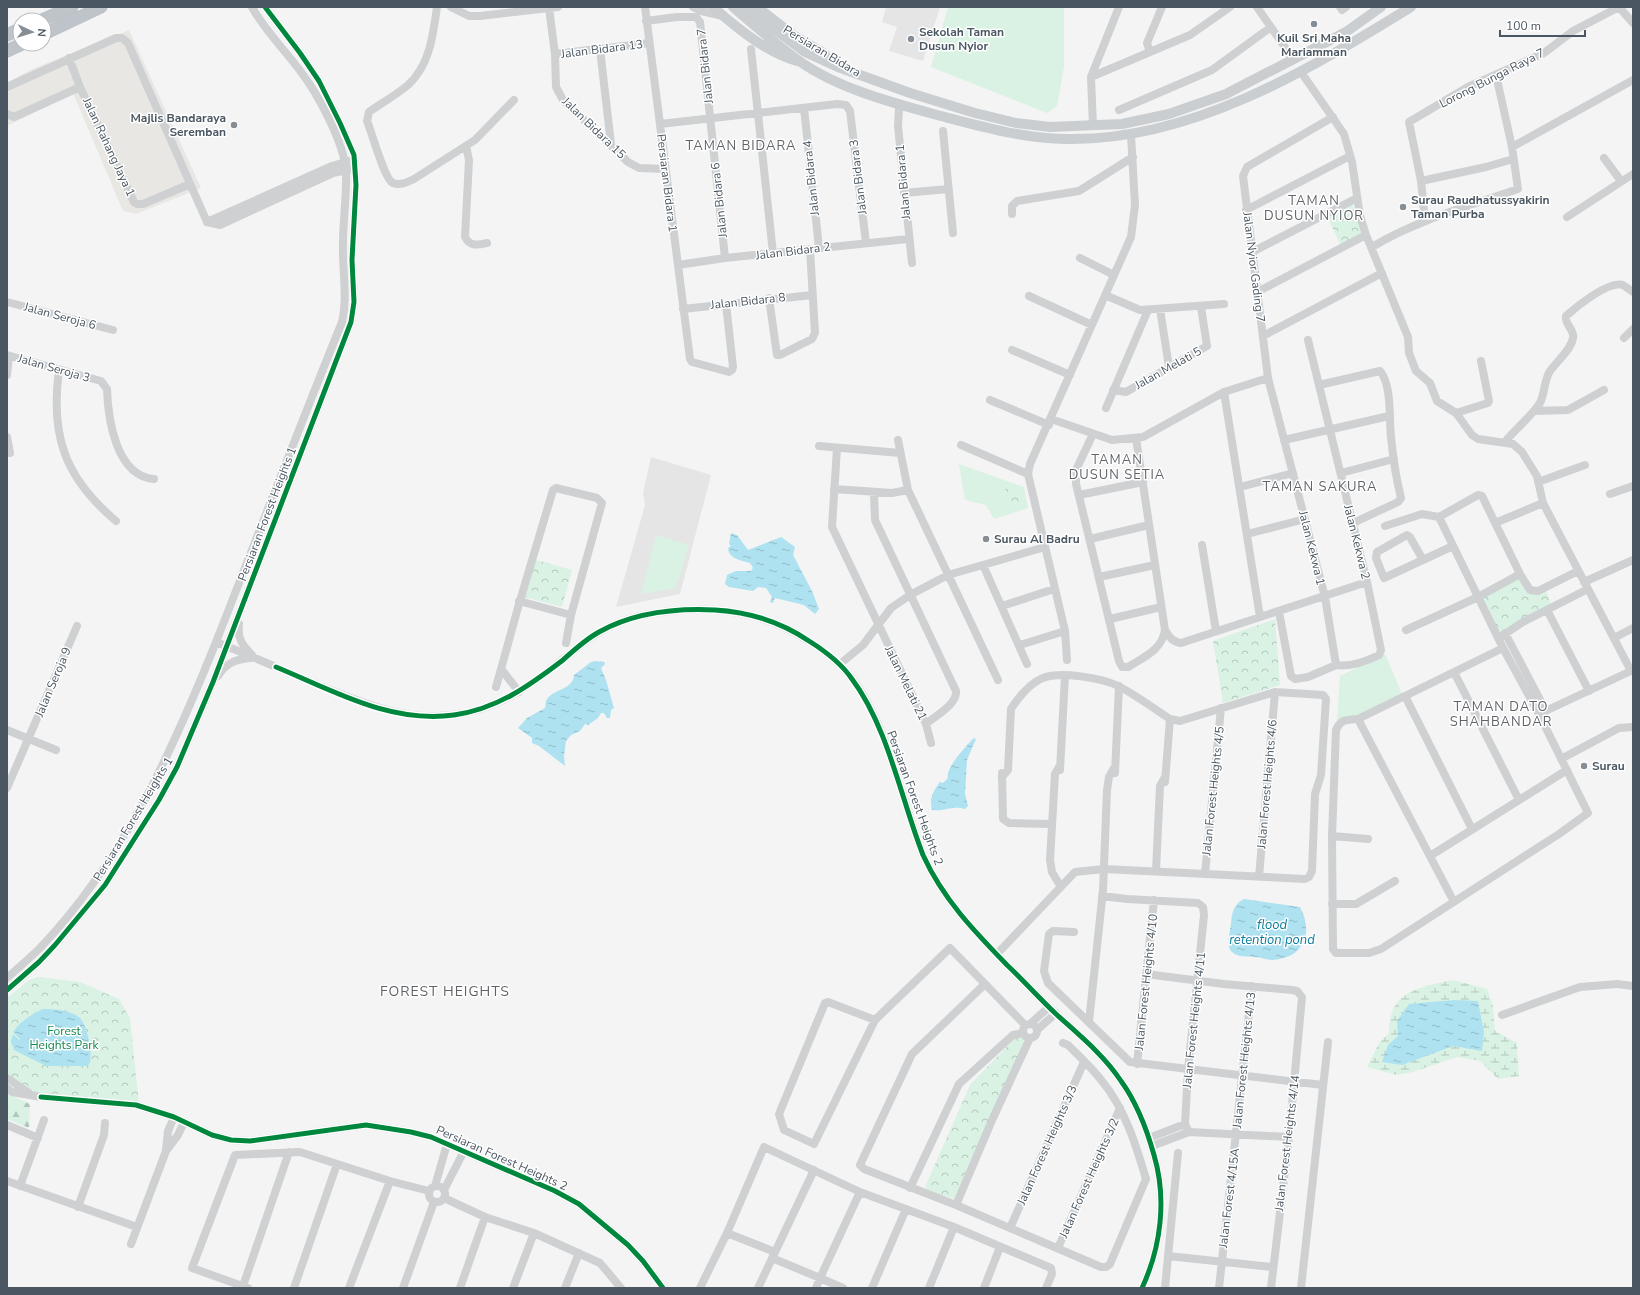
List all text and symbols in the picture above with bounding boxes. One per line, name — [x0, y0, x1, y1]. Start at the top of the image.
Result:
north arrow — [12, 12, 52, 52]
scale bar — [1500, 12, 1585, 38]
text: 100 m — [1506, 18, 1541, 34]
marker: Kuil Sri Maha Mariamman — [1309, 19, 1319, 29]
street label: Persiaran Bidara — [780, 21, 864, 81]
place label: Sekolah Taman Dusun Nyior — [919, 24, 1004, 54]
text: N — [34, 28, 49, 37]
street label: Jalan Bidara 7 — [693, 28, 717, 105]
place label: Kuil Sri Maha Mariamman — [1277, 30, 1351, 60]
marker: Sekolah Taman Dusun Nyior — [906, 34, 916, 44]
street label: Jalan Bidara 13 — [559, 36, 644, 62]
street label: Lorong Bunga Raya 7 — [1437, 45, 1547, 111]
street label: Jalan Bidara 15 — [558, 93, 629, 162]
street label: Jalan Rahang Jaya 1 — [79, 94, 139, 199]
place label: Majlis Bandaraya Seremban — [130, 110, 226, 140]
marker: Majlis Bandaraya Seremban — [229, 120, 239, 130]
street label: Persiaran Bidara 1 — [653, 133, 681, 233]
district label: TAMAN BIDARA — [686, 137, 796, 155]
street label: Jalan Bidara 3 — [845, 139, 871, 216]
street label: Jalan Bidara 4 — [799, 140, 823, 217]
street label: Jalan Bidara 1 — [892, 144, 914, 221]
street label: Jalan Bidara 6 — [707, 162, 731, 239]
district label: TAMAN DUSUN NYIOR — [1264, 192, 1364, 225]
place label: Surau Raudhatussyakirin Taman Purba — [1411, 192, 1550, 222]
marker: Surau Raudhatussyakirin Taman Purba — [1398, 202, 1408, 212]
street label: Jalan Nyior Gading 7 — [1239, 210, 1269, 323]
street label: Jalan Bidara 2 — [754, 238, 831, 264]
street label: Jalan Bidara 8 — [709, 289, 786, 313]
street label: Jalan Seroja 6 — [21, 298, 98, 333]
street label: Jalan Melati 5 — [1131, 343, 1204, 393]
street label: Jalan Seroja 3 — [15, 350, 92, 386]
street label: Persiaran Forest Heights 1 — [234, 445, 300, 583]
district label: TAMAN DUSUN SETIA — [1069, 451, 1165, 484]
district label: TAMAN SAKURA — [1263, 478, 1377, 496]
street label: Jalan Kekwa 2 — [1340, 502, 1374, 581]
street label: Jalan Kekwa 1 — [1295, 508, 1329, 587]
place label: Surau Al Badru — [994, 531, 1080, 547]
marker: Surau Al Badru — [981, 534, 991, 544]
street label: Jalan Melati 21 — [881, 642, 931, 723]
street label: Jalan Seroja 9 — [31, 645, 75, 720]
district label: TAMAN DATO SHAHBANDAR — [1450, 698, 1552, 731]
street label: Jalan Forest Heights 4/6 — [1253, 719, 1281, 850]
street label: Jalan Forest Heights 4/5 — [1198, 726, 1228, 857]
street label: Persiaran Forest Heights 2 — [883, 728, 947, 868]
street label: Persiaran Forest Heights 1 — [89, 754, 177, 884]
place label: Surau — [1592, 758, 1625, 774]
marker: Surau — [1579, 761, 1589, 771]
street label: Jalan Forest Heights 4/10 — [1131, 913, 1161, 1052]
water label: flood retention pond — [1229, 916, 1315, 949]
street label: Jalan Forest Heights 4/11 — [1179, 951, 1209, 1090]
district label: FOREST HEIGHTS — [380, 982, 510, 1001]
street label: Jalan Forest Heights 4/13 — [1229, 991, 1259, 1130]
park label: Forest Heights Park — [29, 1023, 100, 1053]
street label: Jalan Forest Heights 4/14 — [1271, 1074, 1303, 1213]
street label: Jalan Forest Heights 3/3 — [1013, 1083, 1081, 1208]
street label: Jalan Forest Heights 3/2 — [1055, 1116, 1123, 1241]
street label: Persiaran Forest Heights 2 — [434, 1122, 570, 1194]
street label: Jalan Forest 4/15A — [1215, 1147, 1243, 1250]

